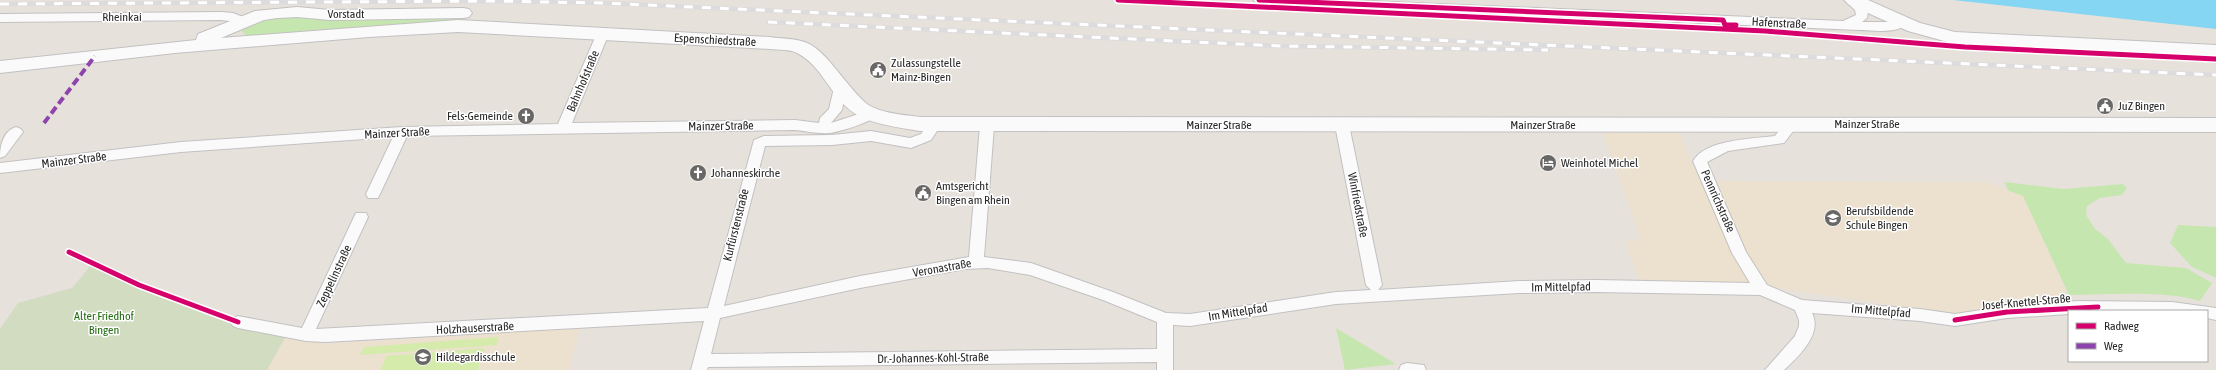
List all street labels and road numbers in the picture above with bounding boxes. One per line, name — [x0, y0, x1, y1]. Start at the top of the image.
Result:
street label: Vorstadt — [327, 7, 365, 21]
street label: Rheinkai — [102, 10, 142, 24]
street label: Hafenstraße — [1751, 15, 1807, 31]
street label: Espenschiedstraße — [674, 31, 756, 49]
street label: Bahnhofstraße — [564, 48, 602, 114]
street label: Mainzer Straße — [1834, 117, 1900, 131]
street label: Mainzer Straße — [688, 118, 754, 134]
street label: Mainzer Straße — [1186, 118, 1252, 132]
street label: Mainzer Straße — [1510, 118, 1576, 132]
street label: Mainzer Straße — [364, 124, 430, 142]
street label: Mainzer Straße — [41, 149, 107, 171]
street label: Pennrichstraße — [1698, 168, 1738, 234]
street label: Winfriedstraße — [1345, 171, 1371, 239]
street label: Kurfürstenstraße — [720, 187, 752, 263]
street label: Zeppelinstraße — [313, 243, 355, 309]
street label: Veronastraße — [912, 256, 972, 280]
street label: Im Mittelpfad — [1531, 279, 1591, 295]
street label: Josef-Knettel-Straße — [1981, 291, 2071, 313]
street label: Im Mittelpfad — [1207, 300, 1269, 324]
street label: Im Mittelpfad — [1851, 301, 1911, 321]
street label: Holzhauserstraße — [436, 319, 514, 337]
street label: Dr.-Johannes-Kohl-Straße — [877, 350, 989, 366]

